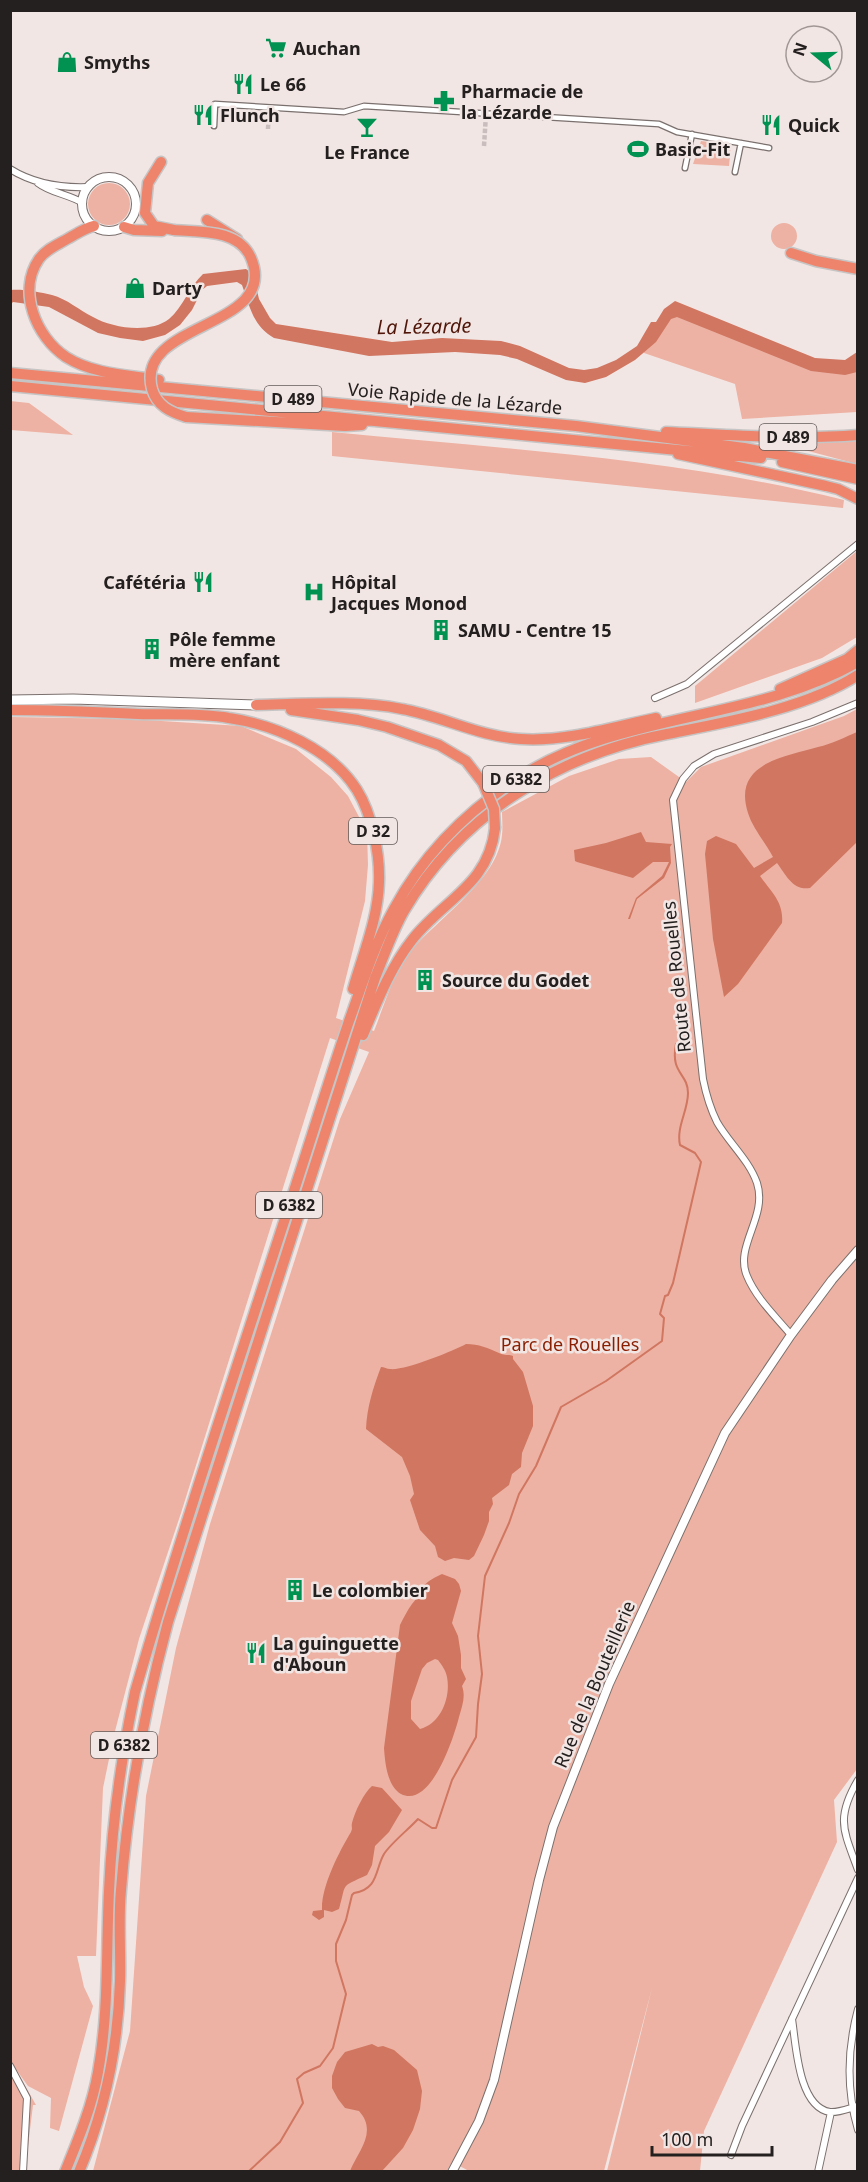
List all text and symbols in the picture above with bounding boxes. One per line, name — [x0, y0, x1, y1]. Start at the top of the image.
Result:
north arrow — [784, 24, 844, 84]
supermarket icon: Auchan — [264, 36, 288, 60]
place label: Auchan — [293, 36, 361, 60]
text: N — [787, 39, 812, 59]
shop icon: Smyths — [55, 50, 79, 74]
place label: Smyths — [84, 50, 150, 74]
restaurant icon: Le 66 — [231, 72, 255, 96]
place label: Le 66 — [260, 72, 306, 96]
place label: Pharmacie de la Lézarde — [461, 79, 583, 124]
pharmacy icon: Pharmacie de la Lézarde — [432, 89, 456, 113]
restaurant icon: Flunch — [191, 103, 215, 127]
place label: Flunch — [220, 103, 280, 127]
restaurant icon: Quick — [759, 113, 783, 137]
place label: Quick — [788, 113, 841, 137]
bar icon: Le France — [355, 115, 379, 139]
sports icon: Basic-Fit — [626, 137, 650, 161]
place label: Basic-Fit — [655, 137, 730, 161]
place label: Le France — [324, 140, 410, 164]
shop icon: Darty — [123, 276, 147, 300]
place label: Darty — [152, 276, 203, 300]
water label: La Lézarde — [376, 312, 472, 340]
street label: Voie Rapide de la Lézarde — [347, 377, 563, 419]
road number: D 489 — [264, 386, 322, 412]
road number: D 489 — [760, 424, 816, 450]
place label: Cafétéria — [103, 570, 186, 594]
restaurant icon: Cafétéria — [191, 570, 215, 594]
place label: Hôpital Jacques Monod — [329, 570, 467, 615]
hospital icon: Hôpital Jacques Monod — [302, 580, 326, 604]
building icon: SAMU - Centre 15 — [429, 618, 453, 642]
place label: SAMU - Centre 15 — [458, 618, 612, 642]
place label: Pôle femme mère enfant — [169, 627, 280, 672]
building icon: Pôle femme mère enfant — [140, 637, 164, 661]
road number: D 6382 — [483, 766, 549, 792]
road number: D 32 — [349, 818, 397, 844]
street label: Route de Rouelles — [656, 900, 696, 1054]
building icon: Source du Godet — [413, 968, 437, 992]
place label: Source du Godet — [442, 968, 589, 992]
road number: D 6382 — [256, 1192, 322, 1218]
park label: Parc de Rouelles — [501, 1332, 639, 1356]
building icon: Le colombier — [283, 1578, 307, 1602]
place label: Le colombier — [312, 1578, 428, 1602]
street label: Rue de la Bouteillerie — [548, 1597, 640, 1771]
place label: La guinguette d'Aboun — [273, 1631, 399, 1676]
restaurant icon: La guinguette d'Aboun — [244, 1641, 268, 1665]
road number: D 6382 — [91, 1732, 157, 1758]
scale bar — [652, 2119, 772, 2157]
text: 100 m — [661, 2127, 713, 2151]

